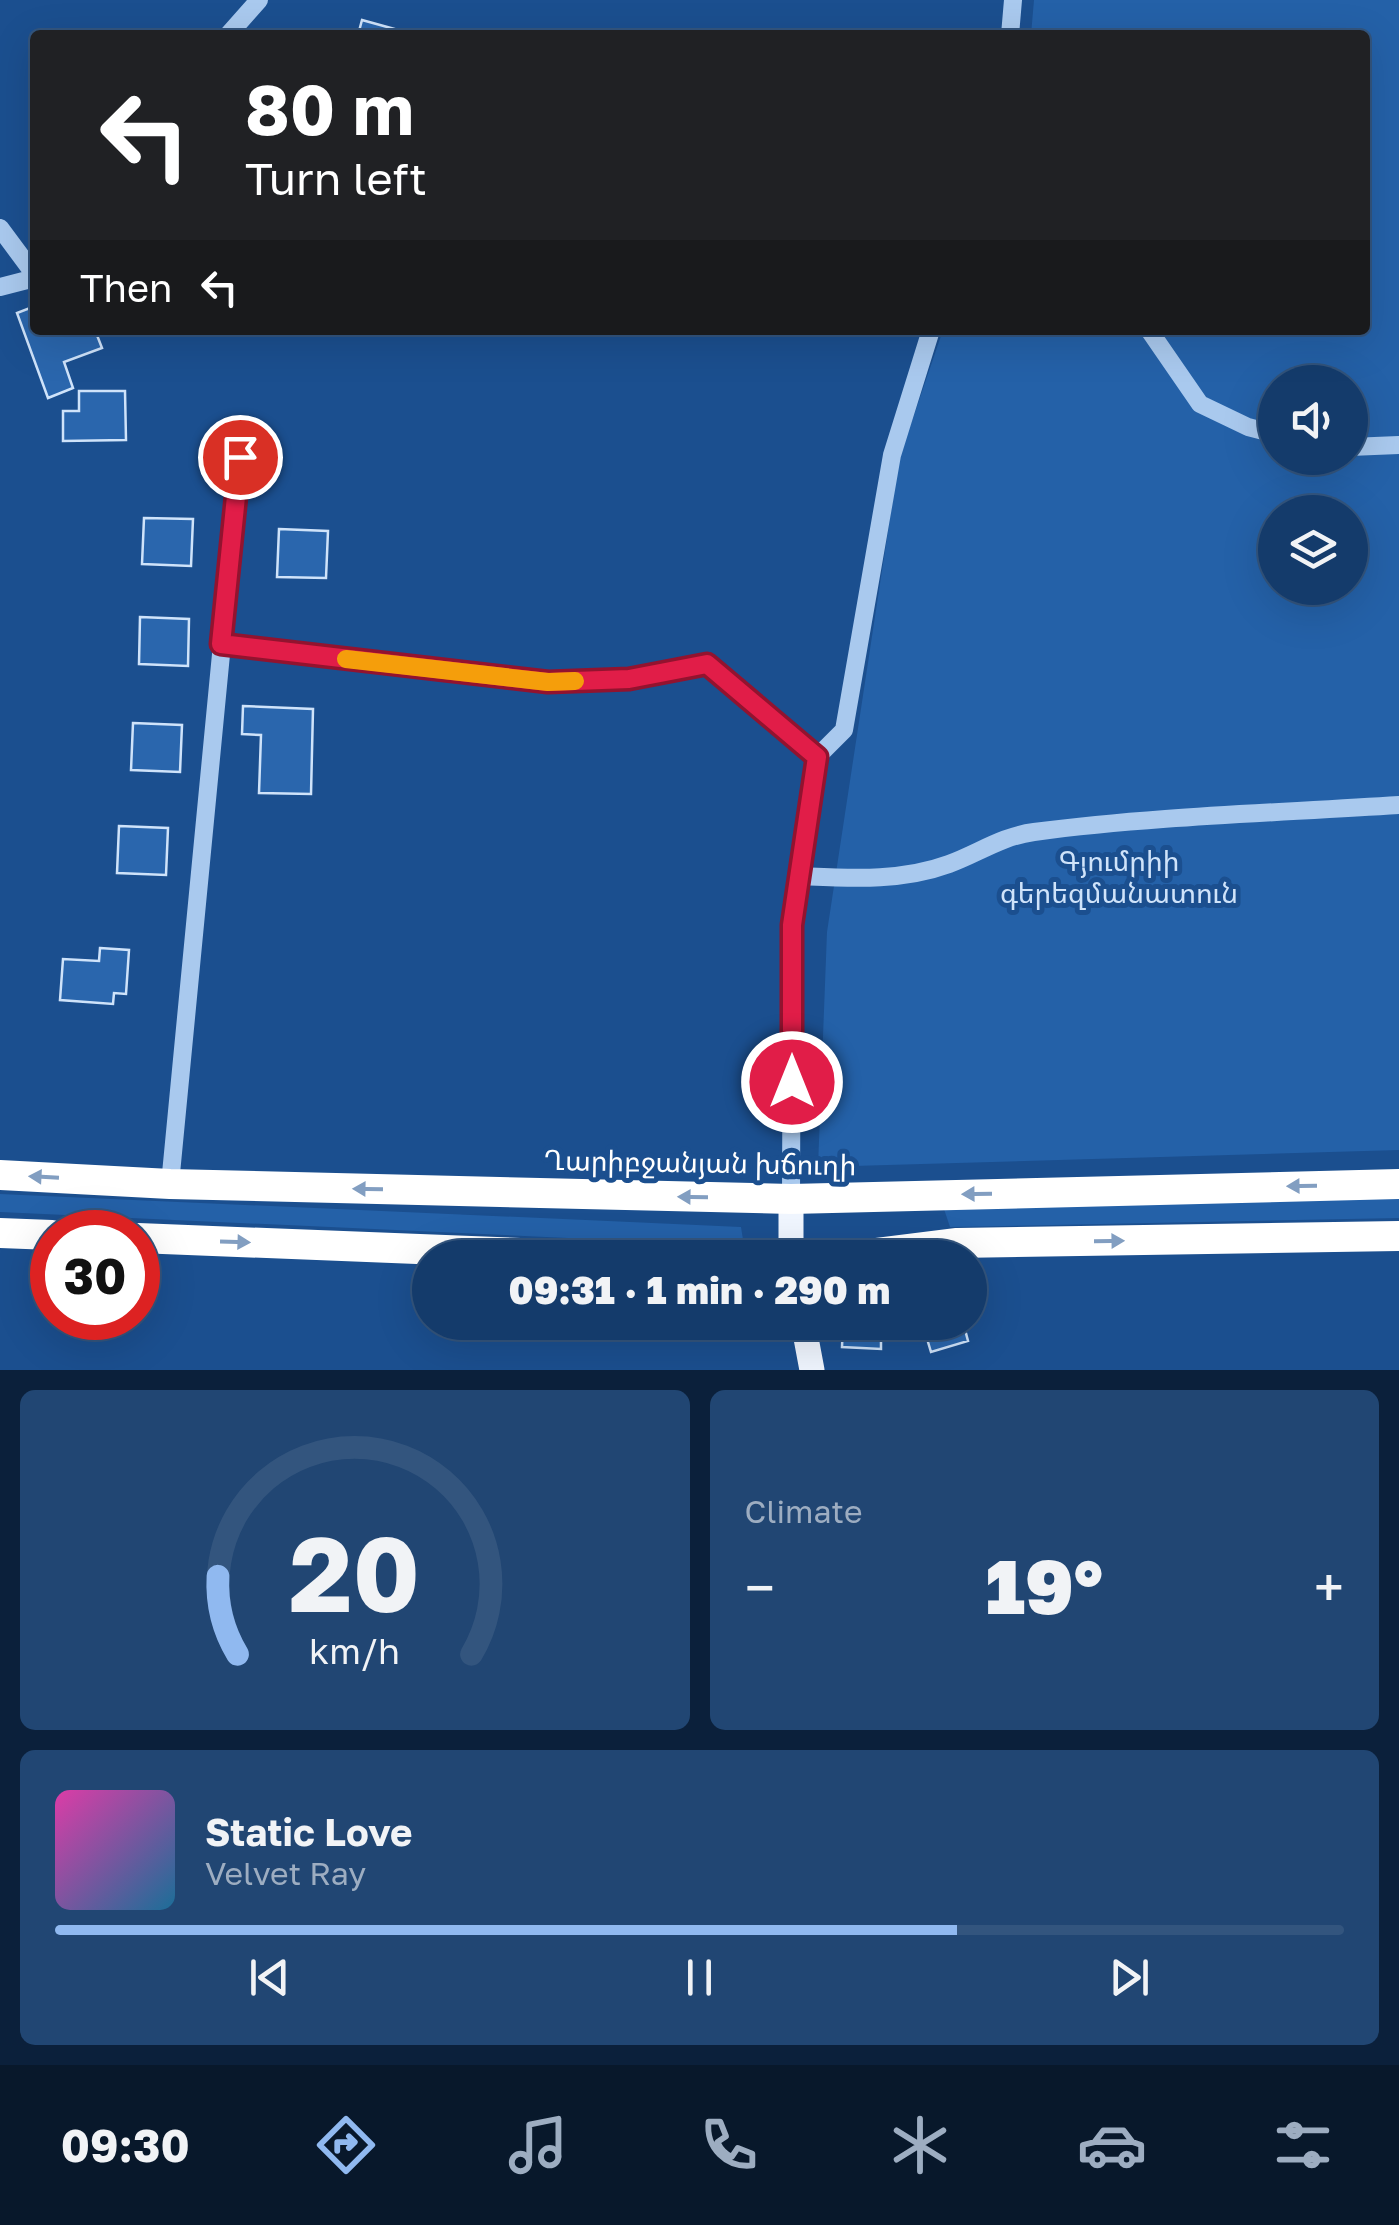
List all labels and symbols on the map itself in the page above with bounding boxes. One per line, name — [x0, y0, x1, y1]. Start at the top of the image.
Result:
pin — [198, 415, 283, 500]
park label: Գյումրիի գերեզմանատուն — [1000, 844, 1238, 910]
position arrow — [740, 1030, 844, 1134]
street label: Ղարիբջանյան խճուղի — [543, 1143, 857, 1182]
one-way arrow — [27, 1169, 59, 1185]
one-way arrow — [1285, 1179, 1317, 1195]
one-way arrow — [352, 1181, 384, 1197]
one-way arrow — [960, 1187, 992, 1203]
one-way arrow — [677, 1188, 709, 1204]
speed limit sign: 30 — [30, 1210, 160, 1340]
one-way arrow — [1093, 1232, 1125, 1248]
one-way arrow — [219, 1234, 251, 1250]

